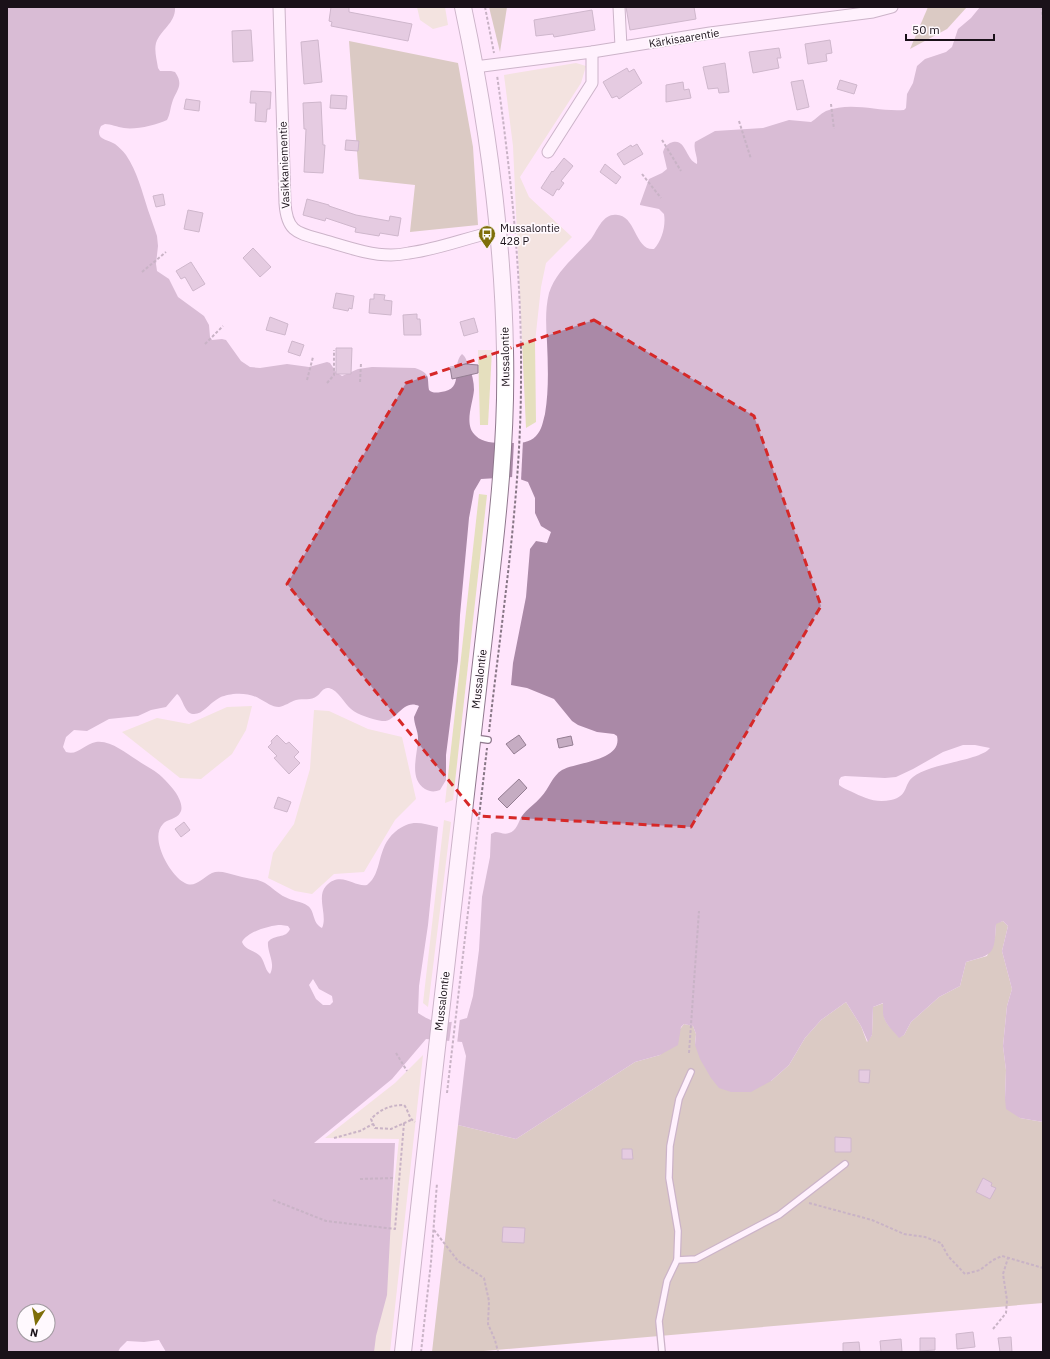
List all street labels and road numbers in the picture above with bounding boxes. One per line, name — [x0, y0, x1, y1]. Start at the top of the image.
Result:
street label: Kärkisaarentie — [648, 26, 720, 50]
street label: Vasikkaniementie — [275, 121, 293, 209]
street label: Mussalontie — [497, 327, 513, 387]
street label: Mussalontie — [468, 648, 490, 710]
street label: Mussalontie — [431, 970, 453, 1032]

